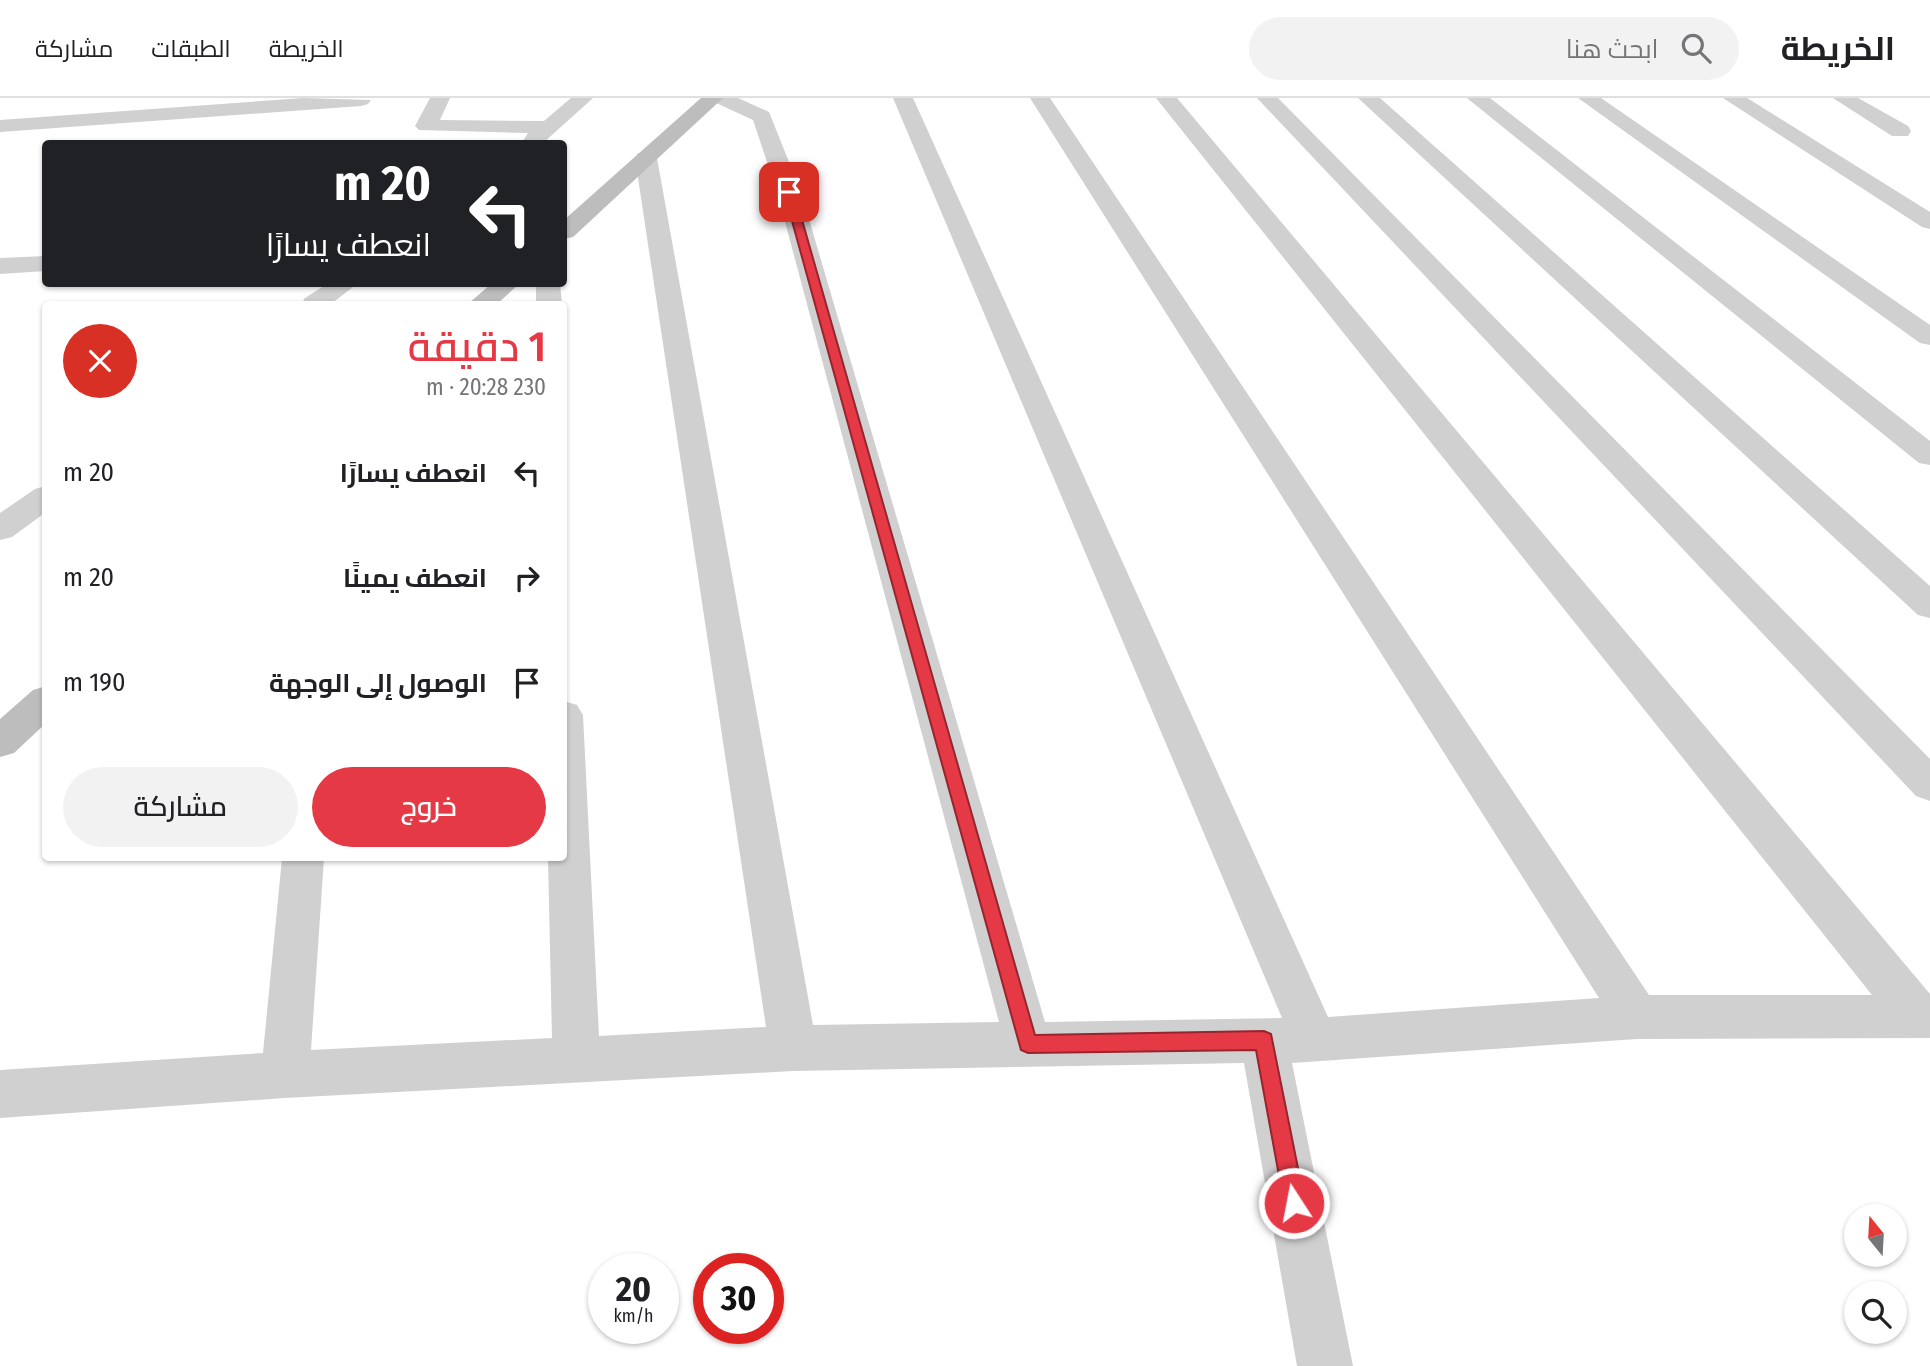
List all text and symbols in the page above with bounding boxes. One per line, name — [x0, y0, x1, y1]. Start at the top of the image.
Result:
search box — [1249, 17, 1739, 80]
icon: search — [1677, 29, 1715, 67]
text: الخريطة — [1781, 29, 1895, 69]
text: ابحث هنا — [1566, 34, 1659, 65]
text: مشاركة — [35, 35, 113, 63]
text: الطبقات — [151, 35, 231, 63]
text: الخريطة — [269, 35, 344, 63]
text: 20 m — [334, 154, 431, 213]
pin — [759, 162, 819, 222]
icon: left — [455, 168, 546, 259]
icon: arrive — [770, 173, 808, 211]
text: انعطف يسارًا — [266, 226, 431, 264]
text: 1 دقيقة — [408, 322, 546, 372]
button: close — [63, 324, 137, 398]
text: 230 m · 20:28 — [426, 373, 546, 401]
icon: left — [508, 454, 546, 492]
text: 20 m — [63, 457, 114, 488]
text: انعطف يسارًا — [340, 458, 487, 489]
icon: right — [508, 559, 546, 597]
text: 20 m — [63, 562, 114, 593]
text: انعطف يمينًا — [343, 563, 487, 594]
icon: arrive — [508, 664, 546, 702]
text: 190 m — [63, 667, 125, 698]
text: الوصول إلى الوجهة — [269, 668, 487, 699]
button: مشاركة — [63, 767, 298, 847]
button: خروج — [312, 767, 546, 847]
position arrow — [1257, 1166, 1331, 1240]
north arrow — [1844, 1204, 1908, 1267]
map controls — [1844, 1204, 1907, 1344]
speed limit sign: 30 — [693, 1253, 784, 1344]
text: 20 — [616, 1268, 651, 1310]
button: search — [1844, 1281, 1907, 1344]
text: km/h — [613, 1305, 654, 1327]

